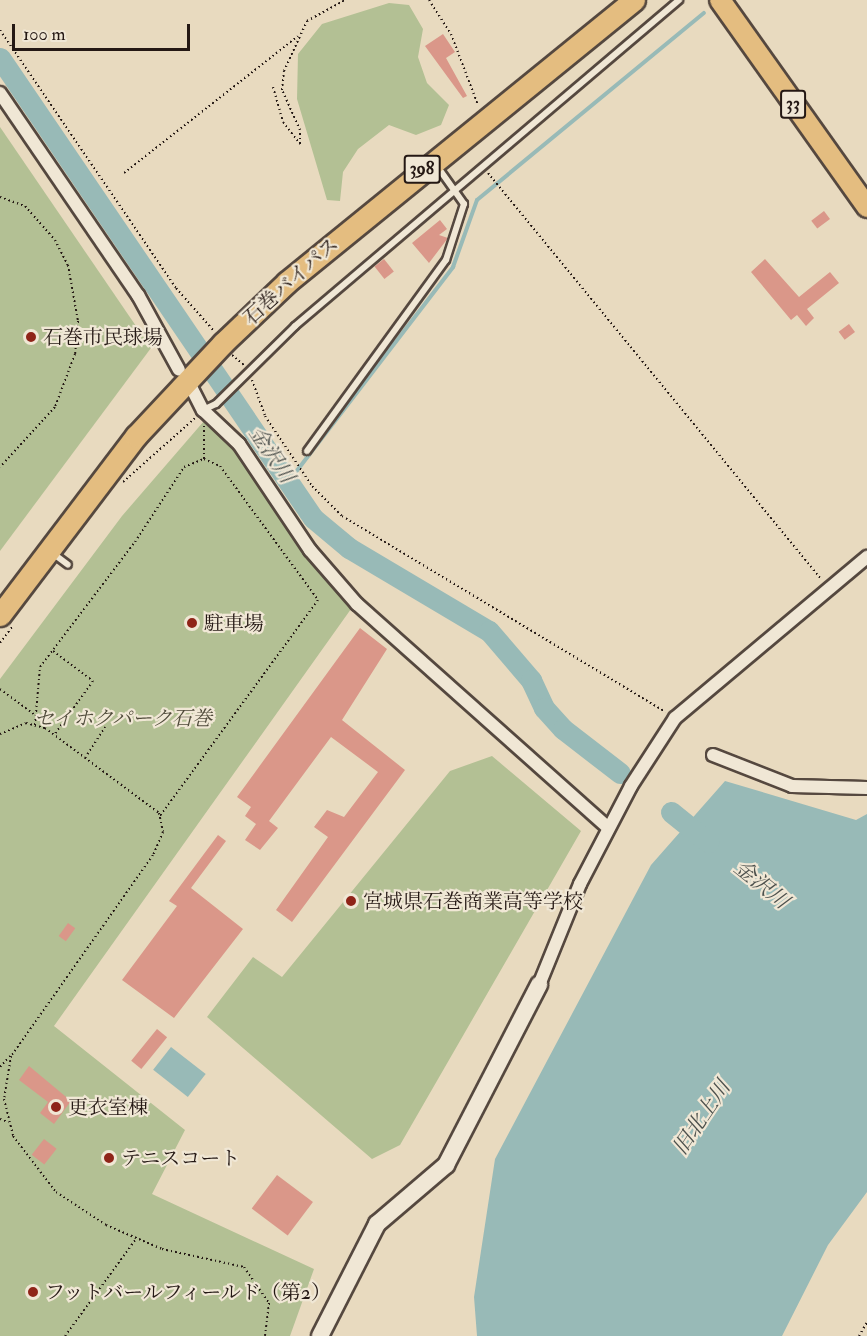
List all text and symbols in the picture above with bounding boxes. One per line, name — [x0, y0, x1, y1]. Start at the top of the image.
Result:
scale bar — [15, 12, 194, 50]
text: 100 m — [23, 23, 66, 46]
road number: 33 — [780, 89, 806, 119]
road number: 398 — [402, 154, 442, 184]
street label: 石巻バイパス — [238, 232, 344, 330]
place label: 石巻市民球場 — [43, 325, 163, 349]
marker: 石巻市民球場 — [24, 330, 38, 344]
water label: 金沢川 — [243, 422, 299, 488]
place label: 駐車場 — [204, 611, 264, 635]
marker: 駐車場 — [185, 616, 199, 630]
park label: セイホクパーク石巻 — [33, 706, 213, 730]
water label: 金沢川 — [729, 855, 793, 915]
place label: 宮城県石巻商業高等学校 — [363, 889, 583, 913]
marker: 宮城県石巻商業高等学校 — [344, 894, 358, 908]
water label: 旧北上川 — [668, 1076, 736, 1160]
place label: 更衣室棟 — [68, 1095, 148, 1119]
marker: 更衣室棟 — [49, 1100, 63, 1114]
place label: テニスコート — [121, 1146, 241, 1170]
marker: テニスコート — [102, 1151, 116, 1165]
place label: フットバールフィールド（第2） — [45, 1280, 335, 1304]
marker: フットバールフィールド（第2） — [26, 1285, 40, 1299]

